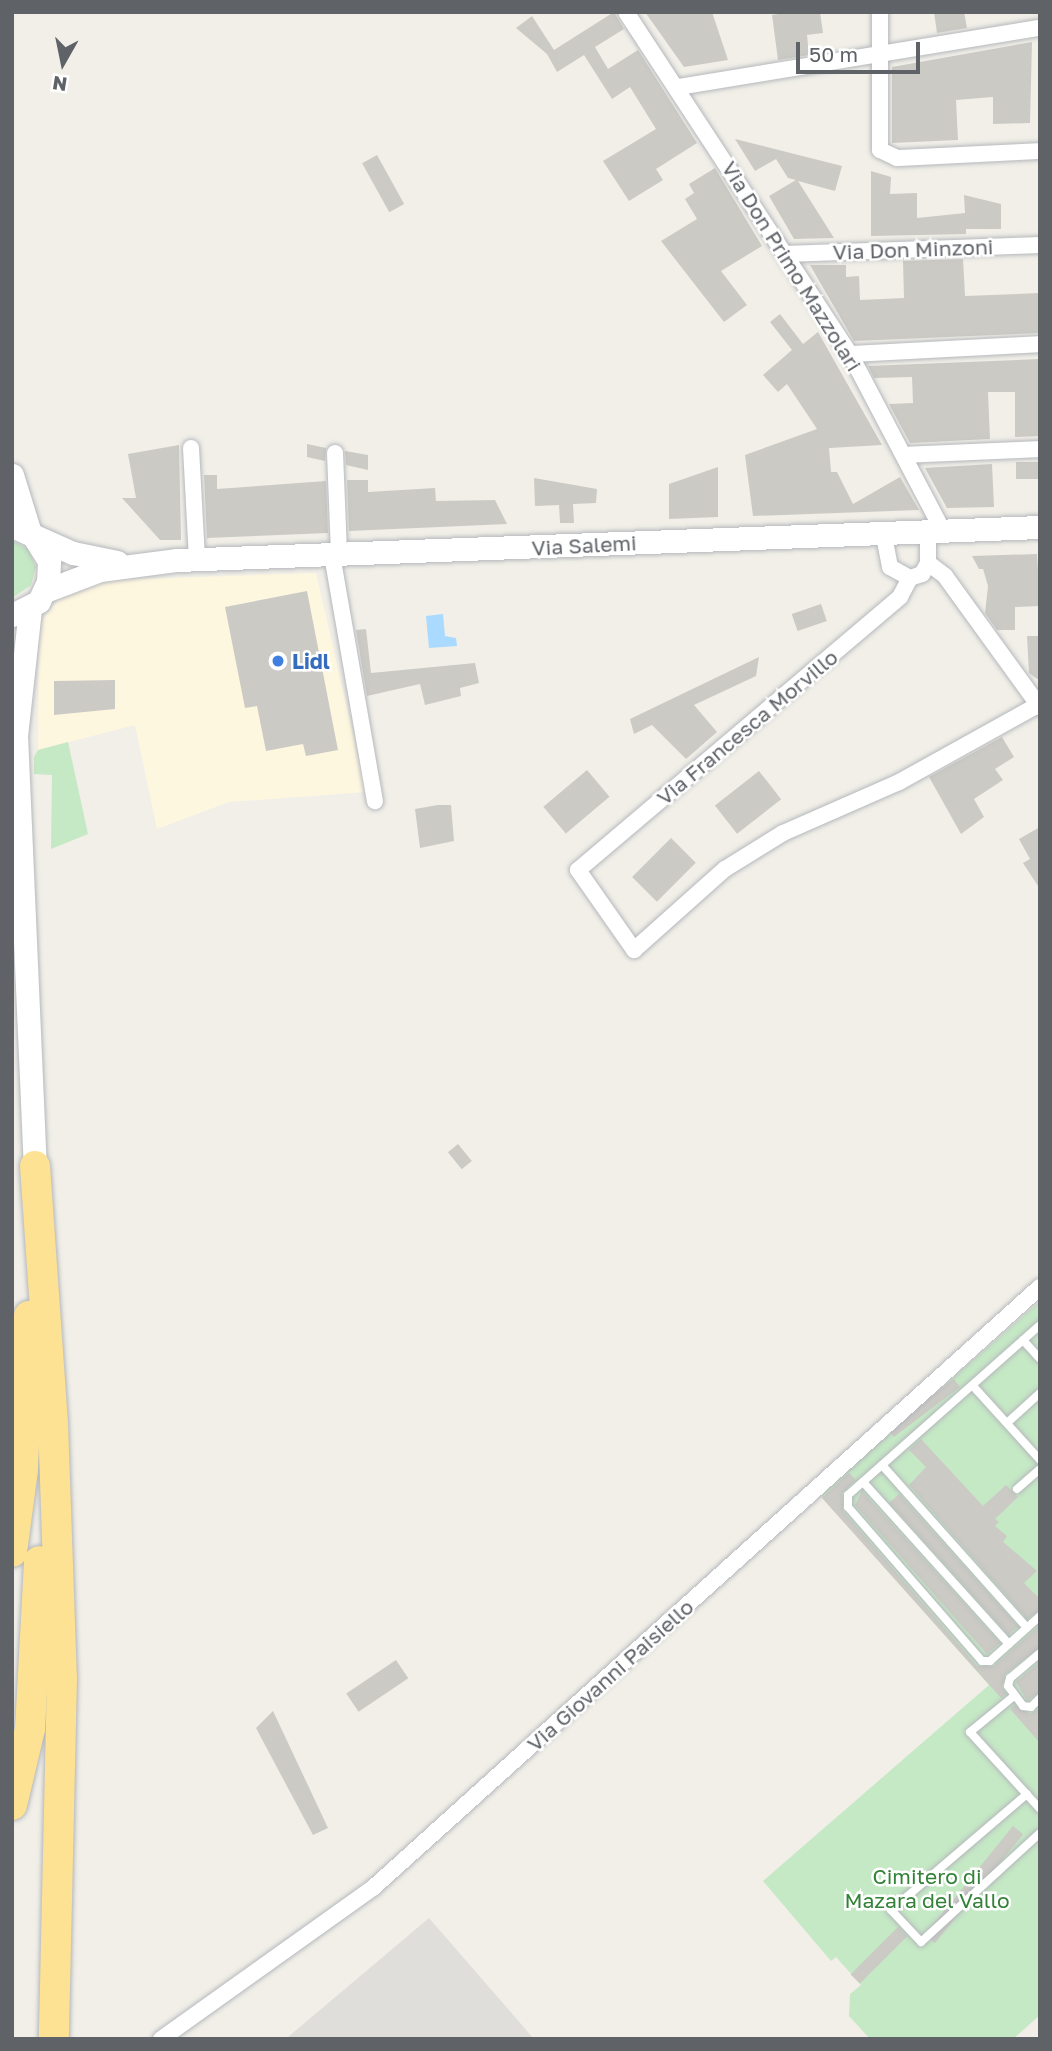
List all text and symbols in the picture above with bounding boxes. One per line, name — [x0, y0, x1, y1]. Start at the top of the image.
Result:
north arrow — [28, 28, 98, 98]
scale bar — [800, 28, 924, 72]
text: 50 m — [809, 41, 858, 67]
text: N — [51, 72, 69, 97]
street label: Via Don Primo Mazzolari — [717, 156, 867, 376]
street label: Via Don Minzoni — [832, 234, 994, 264]
street label: Via Salemi — [531, 530, 637, 560]
street label: Via Francesca Morvillo — [652, 644, 842, 810]
place label: Lidl — [292, 648, 330, 674]
marker: Lidl — [270, 653, 286, 669]
street label: Via Giovanni Paisiello — [522, 1594, 698, 1756]
park label: Cimitero di Mazara del Vallo — [844, 1863, 1010, 1913]

